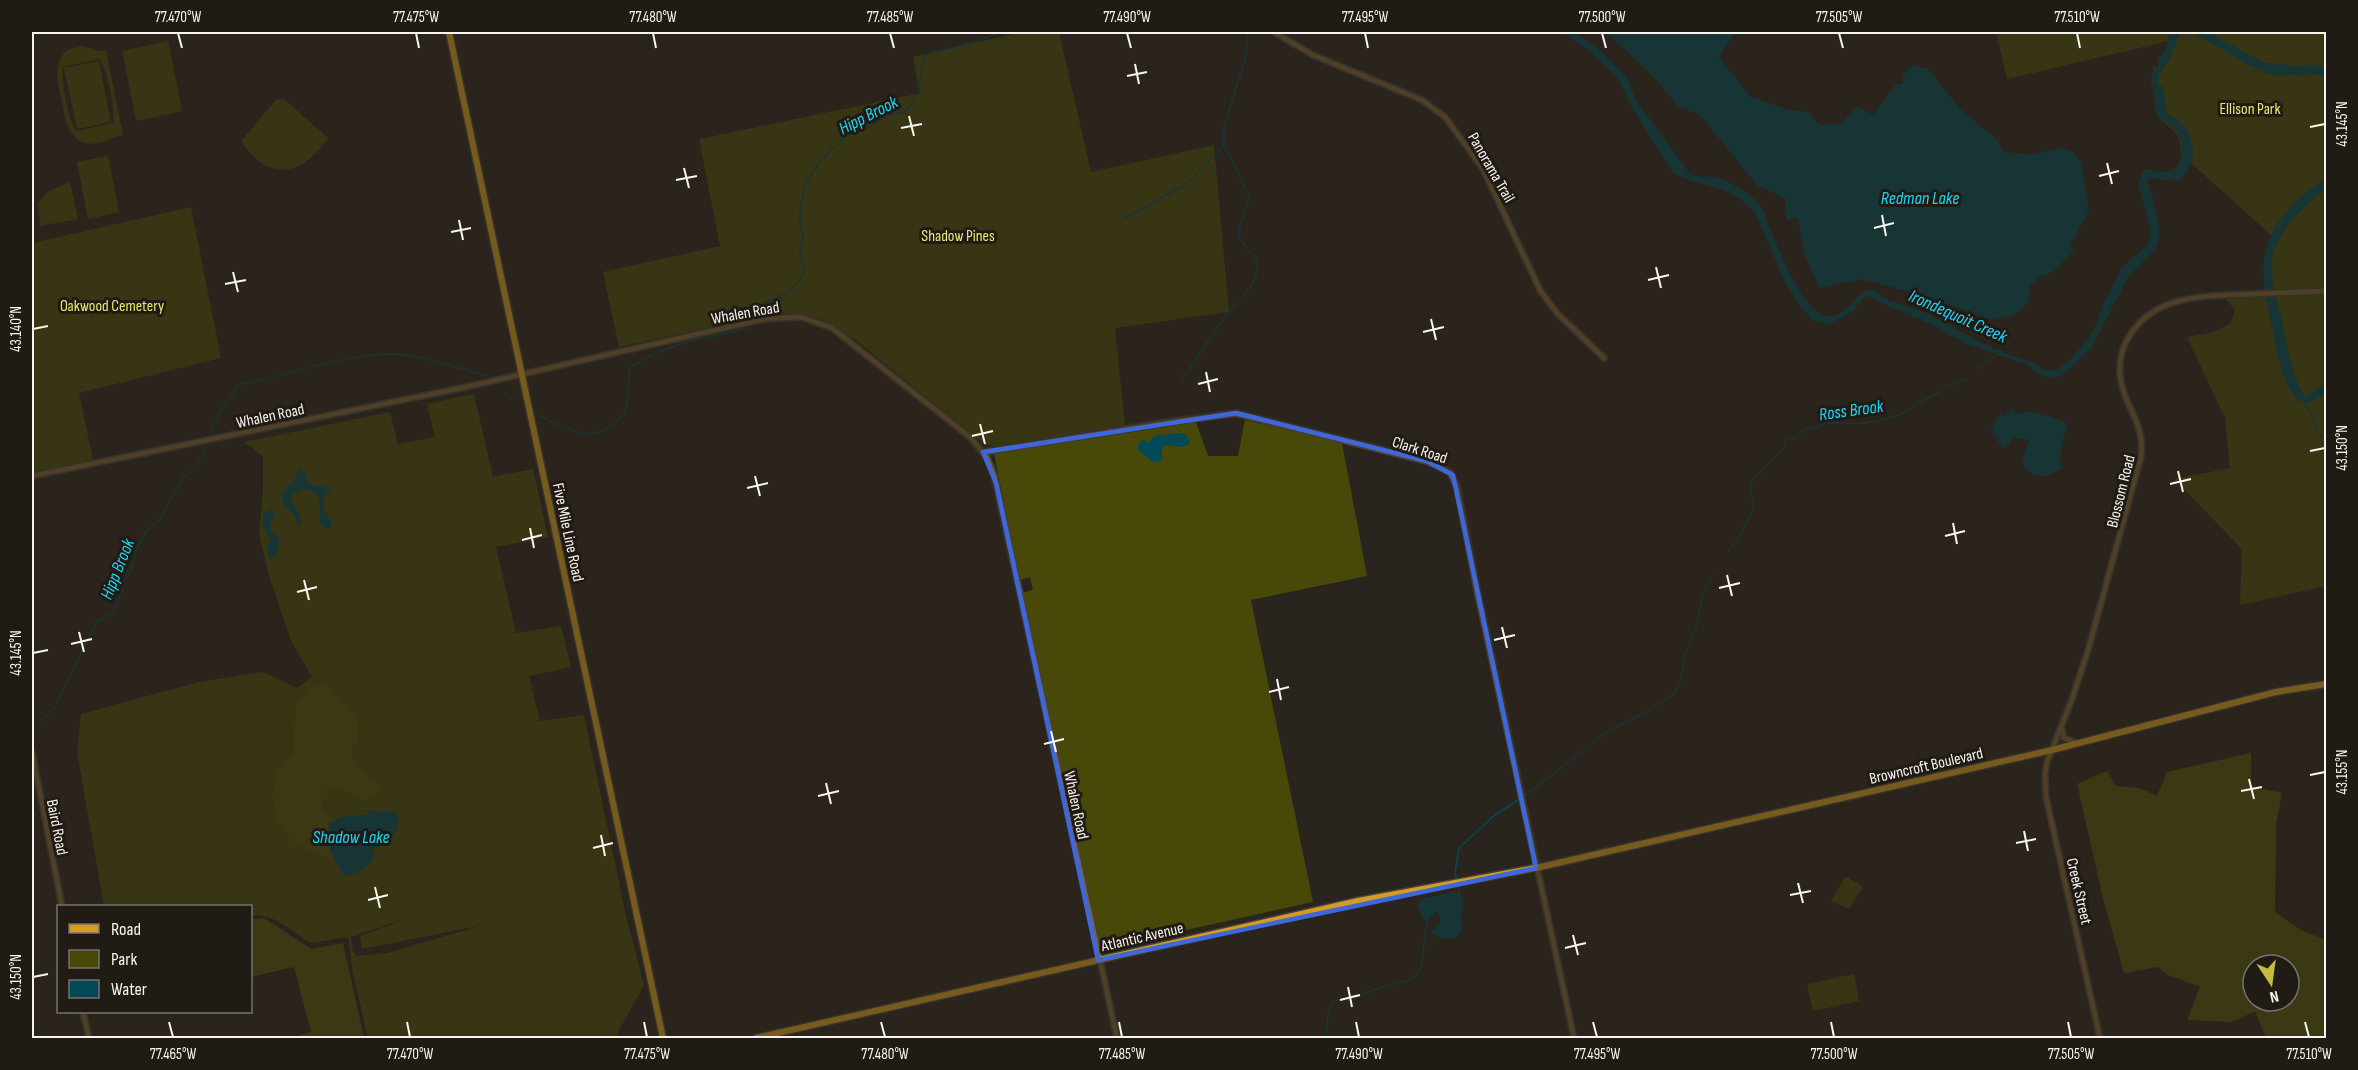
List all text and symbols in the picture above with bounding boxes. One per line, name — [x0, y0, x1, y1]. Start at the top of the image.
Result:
text: 77.470°W — [155, 8, 201, 27]
text: 77.475°W — [393, 8, 439, 27]
text: 77.480°W — [629, 8, 677, 27]
text: 77.485°W — [867, 8, 914, 27]
text: 77.490°W — [1103, 8, 1151, 27]
text: 77.495°W — [1342, 8, 1389, 27]
text: 77.500°W — [1578, 8, 1626, 27]
text: 77.505°W — [1816, 8, 1862, 27]
text: 77.510°W — [2054, 8, 2100, 27]
water label: Hipp Brook — [835, 91, 902, 139]
park label: Ellison Park — [2219, 100, 2281, 119]
text: 43.145°N — [2333, 101, 2352, 147]
street label: Panorama Trail — [1463, 129, 1518, 206]
water label: Redman Lake — [1881, 188, 1959, 209]
park label: Shadow Pines — [921, 227, 995, 246]
water label: Irondequoit Creek — [1906, 285, 2011, 348]
park label: Oakwood Cemetery — [60, 297, 164, 316]
street label: Whalen Road — [710, 298, 781, 329]
text: 43.140°N — [7, 306, 26, 352]
water label: Ross Brook — [1818, 395, 1886, 425]
street label: Whalen Road — [235, 400, 306, 433]
text: 43.150°N — [2333, 425, 2352, 471]
street label: Clark Road — [1390, 433, 1449, 468]
street label: Blossom Road — [2103, 453, 2140, 530]
street label: Five Mile Line Road — [548, 481, 587, 583]
water label: Hipp Brook — [96, 535, 140, 603]
text: 43.145°N — [7, 630, 26, 676]
street label: Browncroft Boulevard — [1868, 744, 1985, 789]
text: 43.155°N — [2333, 750, 2352, 794]
street label: Whalen Road — [1059, 770, 1092, 841]
street label: Baird Road — [42, 798, 71, 857]
water label: Shadow Lake — [313, 827, 389, 848]
street label: Creek Street — [2062, 856, 2095, 926]
legend — [57, 905, 252, 1013]
text: Road — [111, 919, 141, 940]
street label: Atlantic Avenue — [1098, 919, 1185, 956]
text: Park — [111, 949, 137, 970]
north arrow — [2241, 953, 2301, 1013]
text: 43.150°N — [7, 954, 26, 1000]
text: Water — [111, 979, 147, 1000]
text: N — [2268, 986, 2280, 1006]
text: 77.465°W — [150, 1045, 197, 1064]
text: 77.470°W — [387, 1045, 433, 1064]
text: 77.475°W — [624, 1045, 670, 1064]
text: 77.480°W — [861, 1045, 909, 1064]
text: 77.485°W — [1099, 1045, 1146, 1064]
text: 77.490°W — [1335, 1045, 1383, 1064]
text: 77.495°W — [1574, 1045, 1621, 1064]
text: 77.500°W — [1810, 1045, 1858, 1064]
text: 77.505°W — [2048, 1045, 2094, 1064]
text: 77.510°W — [2286, 1045, 2332, 1064]

